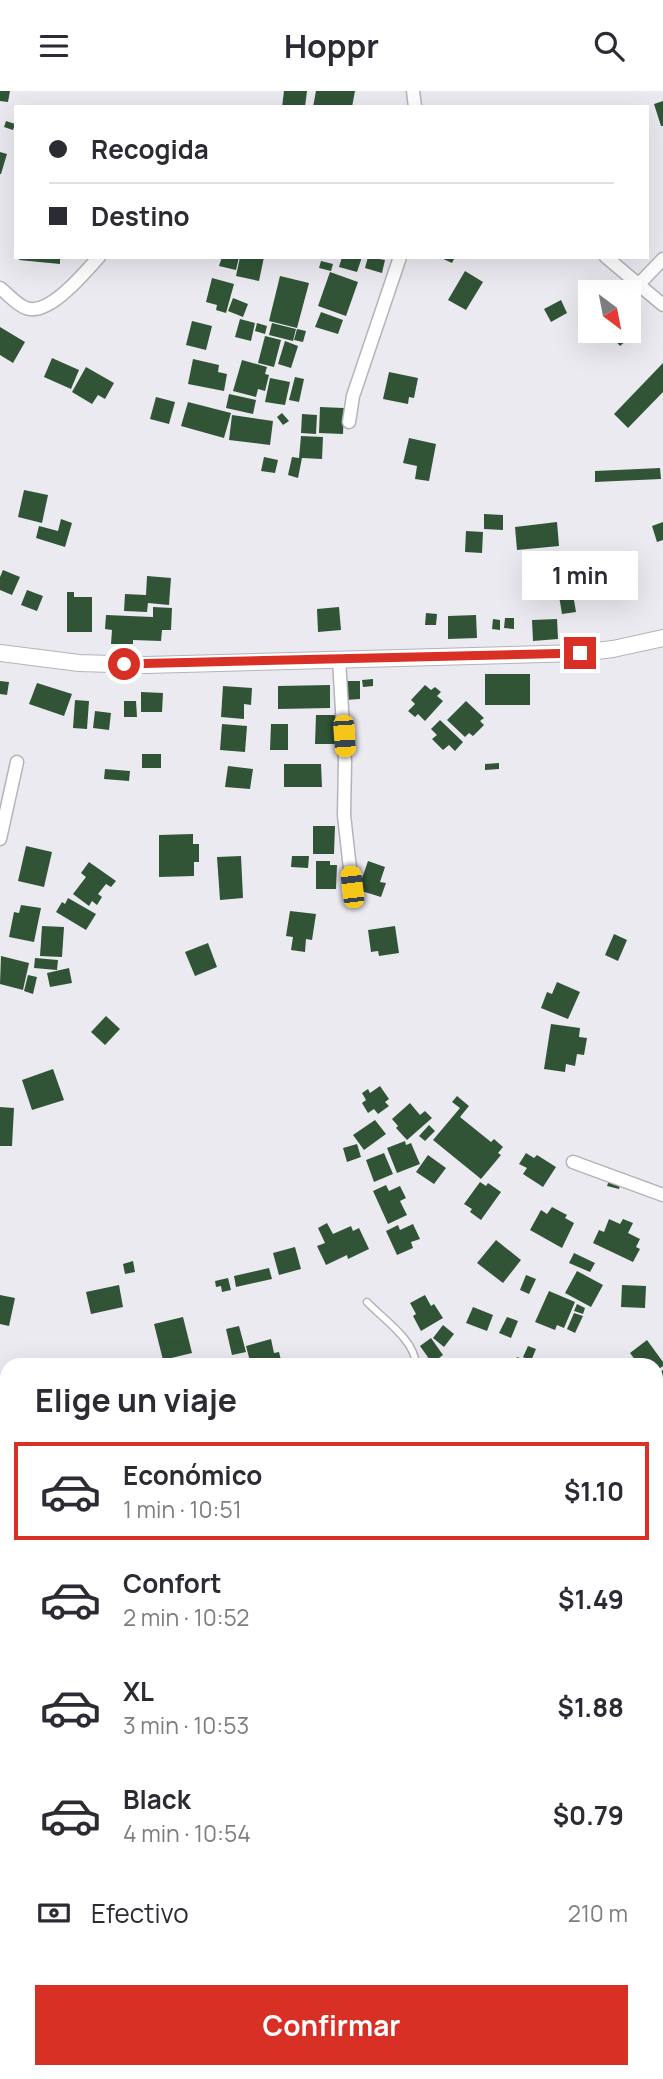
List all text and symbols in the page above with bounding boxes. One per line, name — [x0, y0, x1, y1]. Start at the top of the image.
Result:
text: Hoppr — [284, 24, 379, 68]
icon: menu — [35, 27, 73, 65]
icon: search — [590, 27, 628, 65]
text: Recogida — [91, 131, 209, 167]
text: Destino — [91, 198, 190, 234]
north arrow — [578, 280, 640, 343]
map controls — [578, 280, 641, 343]
callout: 1 min — [522, 552, 638, 601]
text: 1 min — [552, 559, 608, 591]
route end — [564, 637, 596, 669]
route start — [108, 648, 140, 680]
car — [333, 714, 356, 758]
car — [340, 865, 365, 909]
text: Elige un viaje — [35, 1378, 237, 1422]
text: Económico — [123, 1457, 262, 1493]
icon: car — [39, 1460, 102, 1523]
text: $1.10 — [564, 1473, 624, 1509]
text: 1 min · 10:51 — [123, 1493, 242, 1525]
text: Confort — [123, 1565, 222, 1601]
icon: car — [39, 1568, 102, 1631]
text: $1.49 — [558, 1581, 624, 1617]
text: 2 min · 10:52 — [123, 1601, 249, 1633]
text: XL — [123, 1673, 154, 1709]
icon: car — [39, 1676, 102, 1739]
text: $1.88 — [558, 1689, 624, 1725]
text: 3 min · 10:53 — [123, 1709, 249, 1741]
text: Black — [123, 1781, 191, 1817]
icon: car — [39, 1784, 102, 1847]
text: $0.79 — [553, 1797, 624, 1833]
text: 4 min · 10:54 — [123, 1817, 251, 1849]
icon: cash — [35, 1894, 73, 1932]
text: Efectivo — [91, 1895, 189, 1931]
text: 210 m — [568, 1897, 628, 1929]
button: Confirmar — [35, 1985, 628, 2065]

